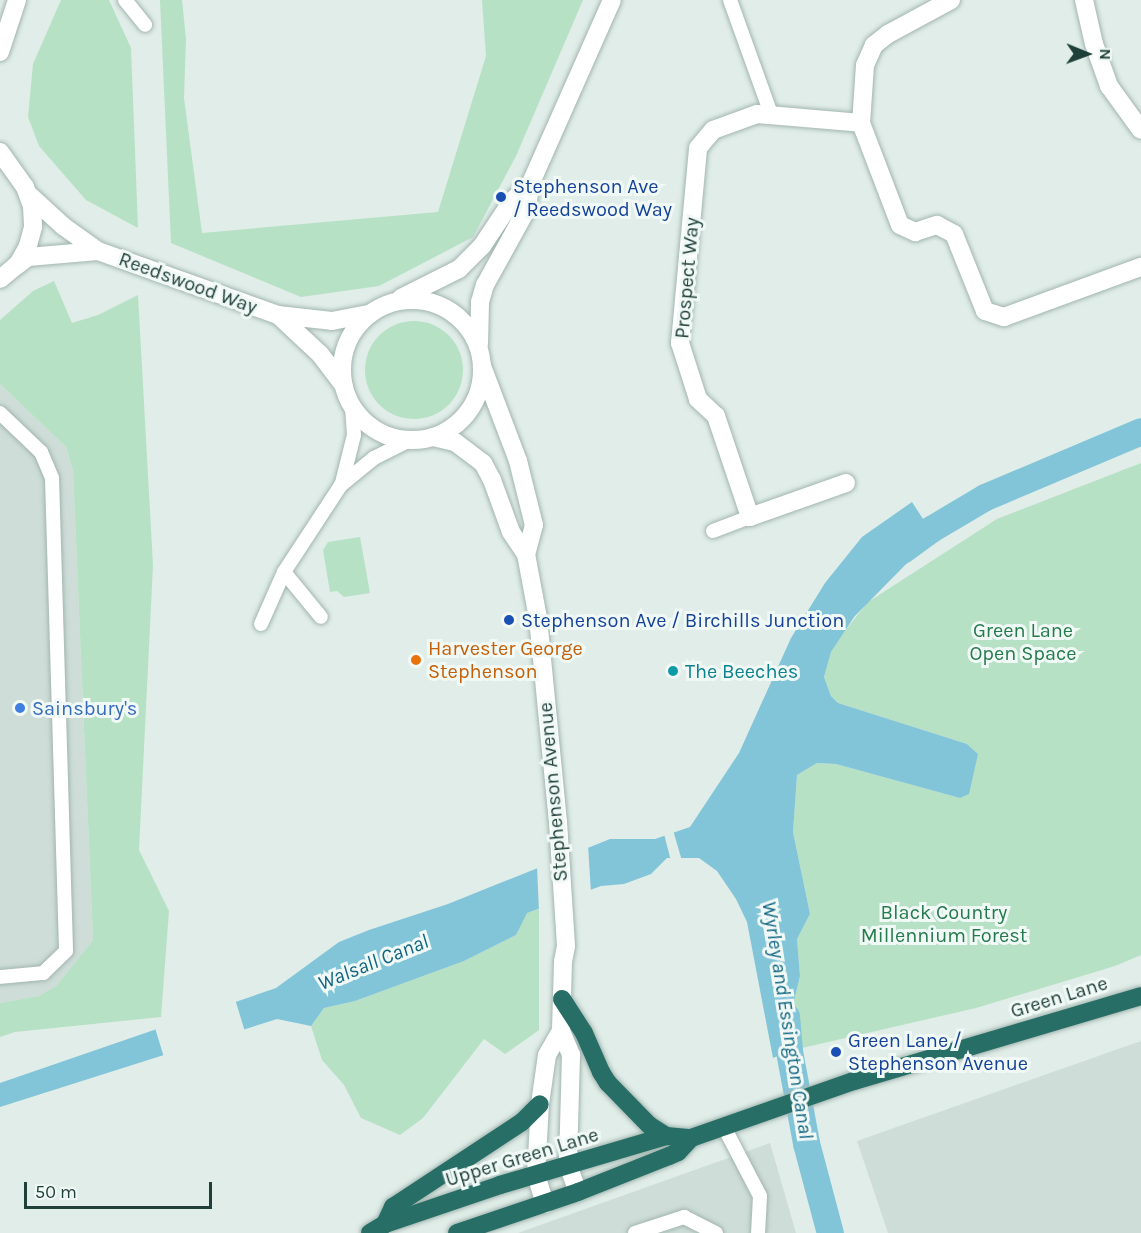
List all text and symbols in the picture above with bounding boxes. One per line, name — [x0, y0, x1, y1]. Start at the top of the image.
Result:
north arrow — [1057, 24, 1117, 84]
text: N — [1096, 48, 1115, 60]
place label: Stephenson Ave / Reedswood Way — [513, 174, 672, 221]
marker: Stephenson Ave / Reedswood Way — [494, 190, 508, 204]
street label: Prospect Way — [670, 216, 704, 340]
street label: Reedswood Way — [115, 247, 261, 319]
place label: Stephenson Ave / Birchills Junction — [521, 608, 844, 632]
marker: Stephenson Ave / Birchills Junction — [502, 613, 516, 627]
park label: Green Lane Open Space — [969, 618, 1077, 665]
place label: Harvester George Stephenson — [428, 636, 583, 683]
marker: Harvester George Stephenson — [409, 653, 423, 667]
place label: The Beeches — [685, 659, 798, 683]
marker: The Beeches — [666, 664, 680, 678]
place label: Sainsbury's — [32, 696, 137, 720]
marker: Sainsbury's — [13, 701, 27, 715]
street label: Stephenson Avenue — [533, 701, 573, 883]
water label: Wyrley and Essington Canal — [757, 899, 819, 1141]
park label: Black Country Millennium Forest — [861, 900, 1027, 947]
water label: Walsall Canal — [314, 928, 432, 996]
street label: Green Lane — [1008, 971, 1110, 1023]
place label: Green Lane / Stephenson Avenue — [848, 1028, 1028, 1075]
marker: Green Lane / Stephenson Avenue — [829, 1045, 843, 1059]
street label: Upper Green Lane — [443, 1122, 601, 1192]
scale bar — [27, 1170, 214, 1208]
text: 50 m — [35, 1181, 77, 1203]

